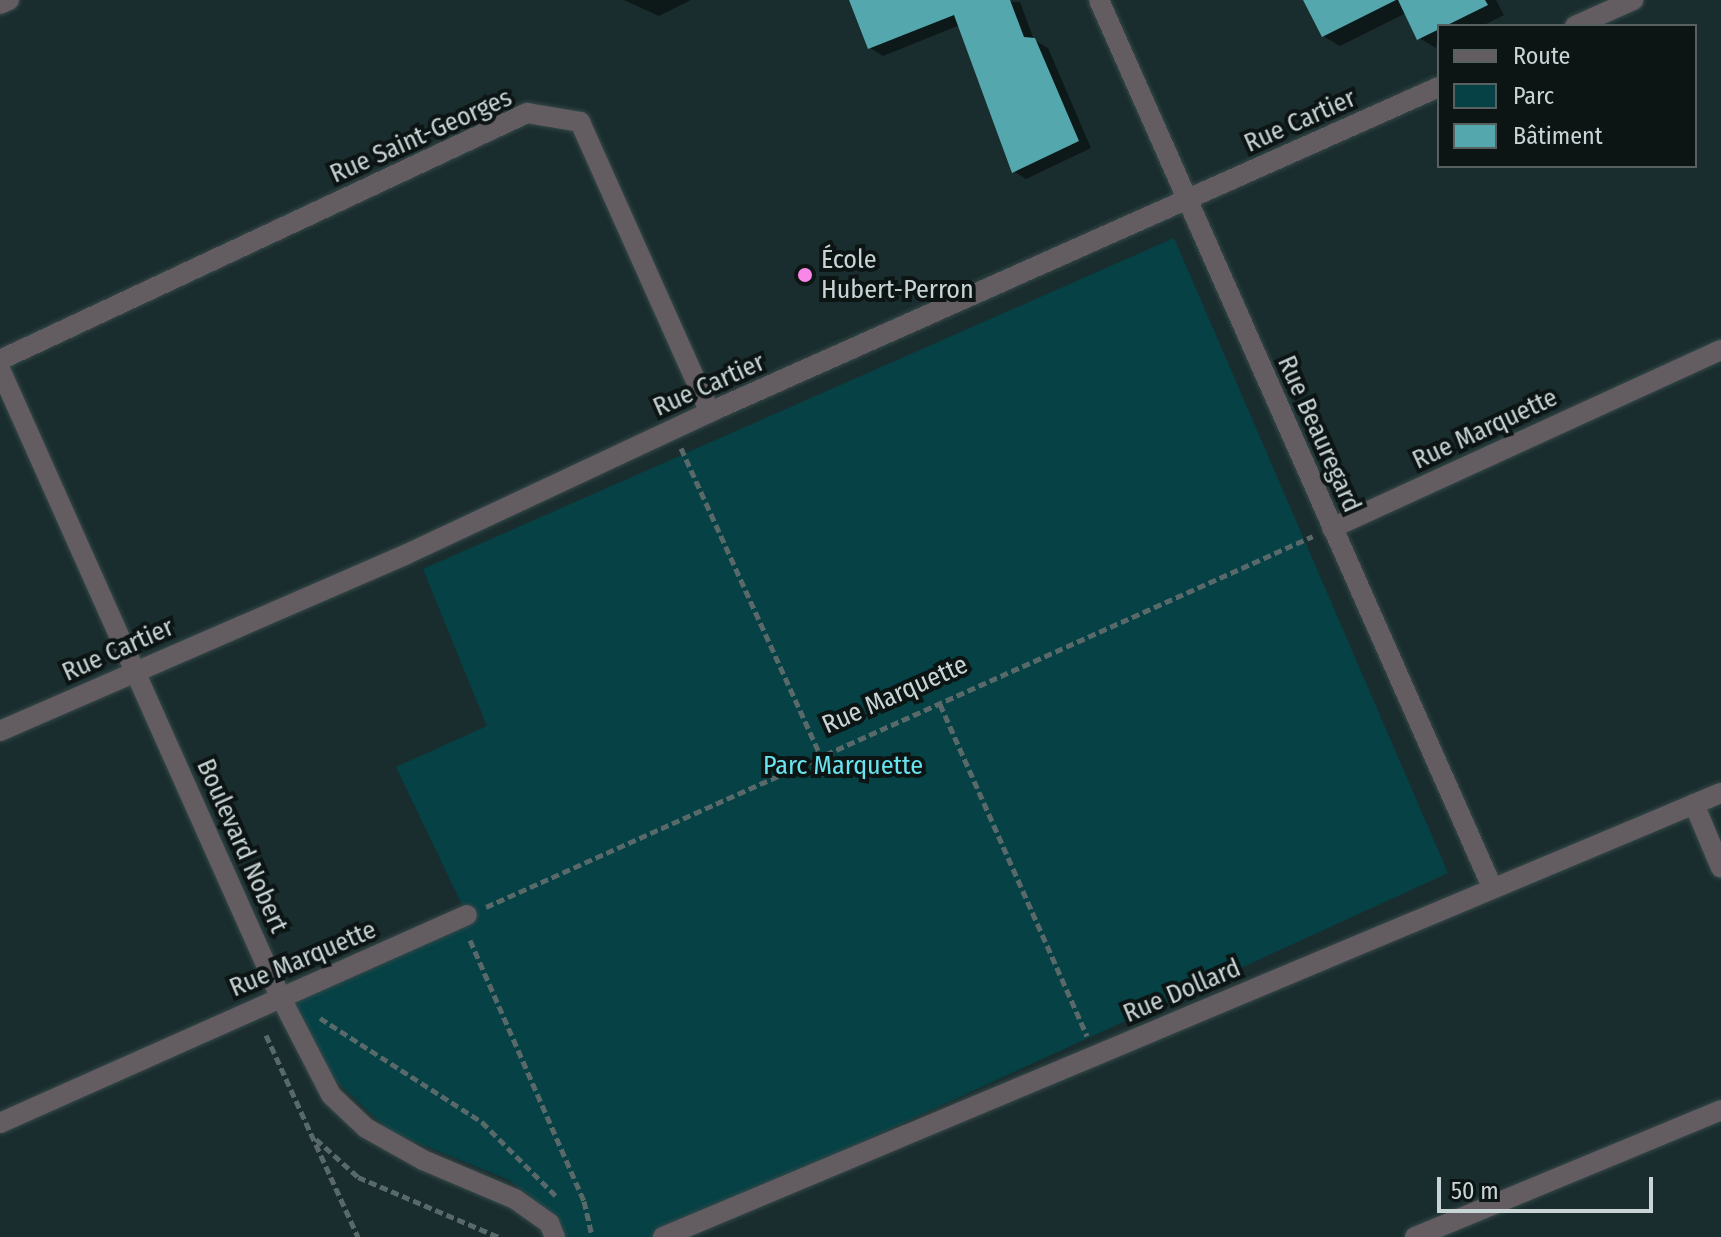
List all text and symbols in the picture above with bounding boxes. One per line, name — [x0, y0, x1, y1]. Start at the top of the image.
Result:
legend — [1437, 24, 1697, 168]
text: Route — [1513, 42, 1570, 70]
street label: Rue Saint-Georges — [325, 82, 517, 190]
text: Parc — [1513, 82, 1554, 110]
street label: Rue Cartier — [1240, 83, 1360, 159]
text: Bâtiment — [1513, 122, 1603, 150]
place label: École Hubert-Perron — [821, 244, 974, 306]
marker: École Hubert-Perron — [796, 266, 814, 284]
street label: Rue Cartier — [649, 347, 769, 423]
street label: Rue Beauregard — [1271, 351, 1367, 517]
street label: Rue Marquette — [1408, 382, 1562, 476]
street label: Rue Cartier — [58, 612, 178, 688]
street label: Rue Marquette — [817, 649, 973, 741]
park label: Parc Marquette — [763, 750, 923, 782]
street label: Boulevard Nobert — [190, 754, 294, 938]
street label: Rue Marquette — [225, 914, 381, 1004]
street label: Rue Dollard — [1119, 952, 1245, 1030]
scale bar — [1441, 1161, 1657, 1211]
text: 50 m — [1451, 1177, 1499, 1205]

